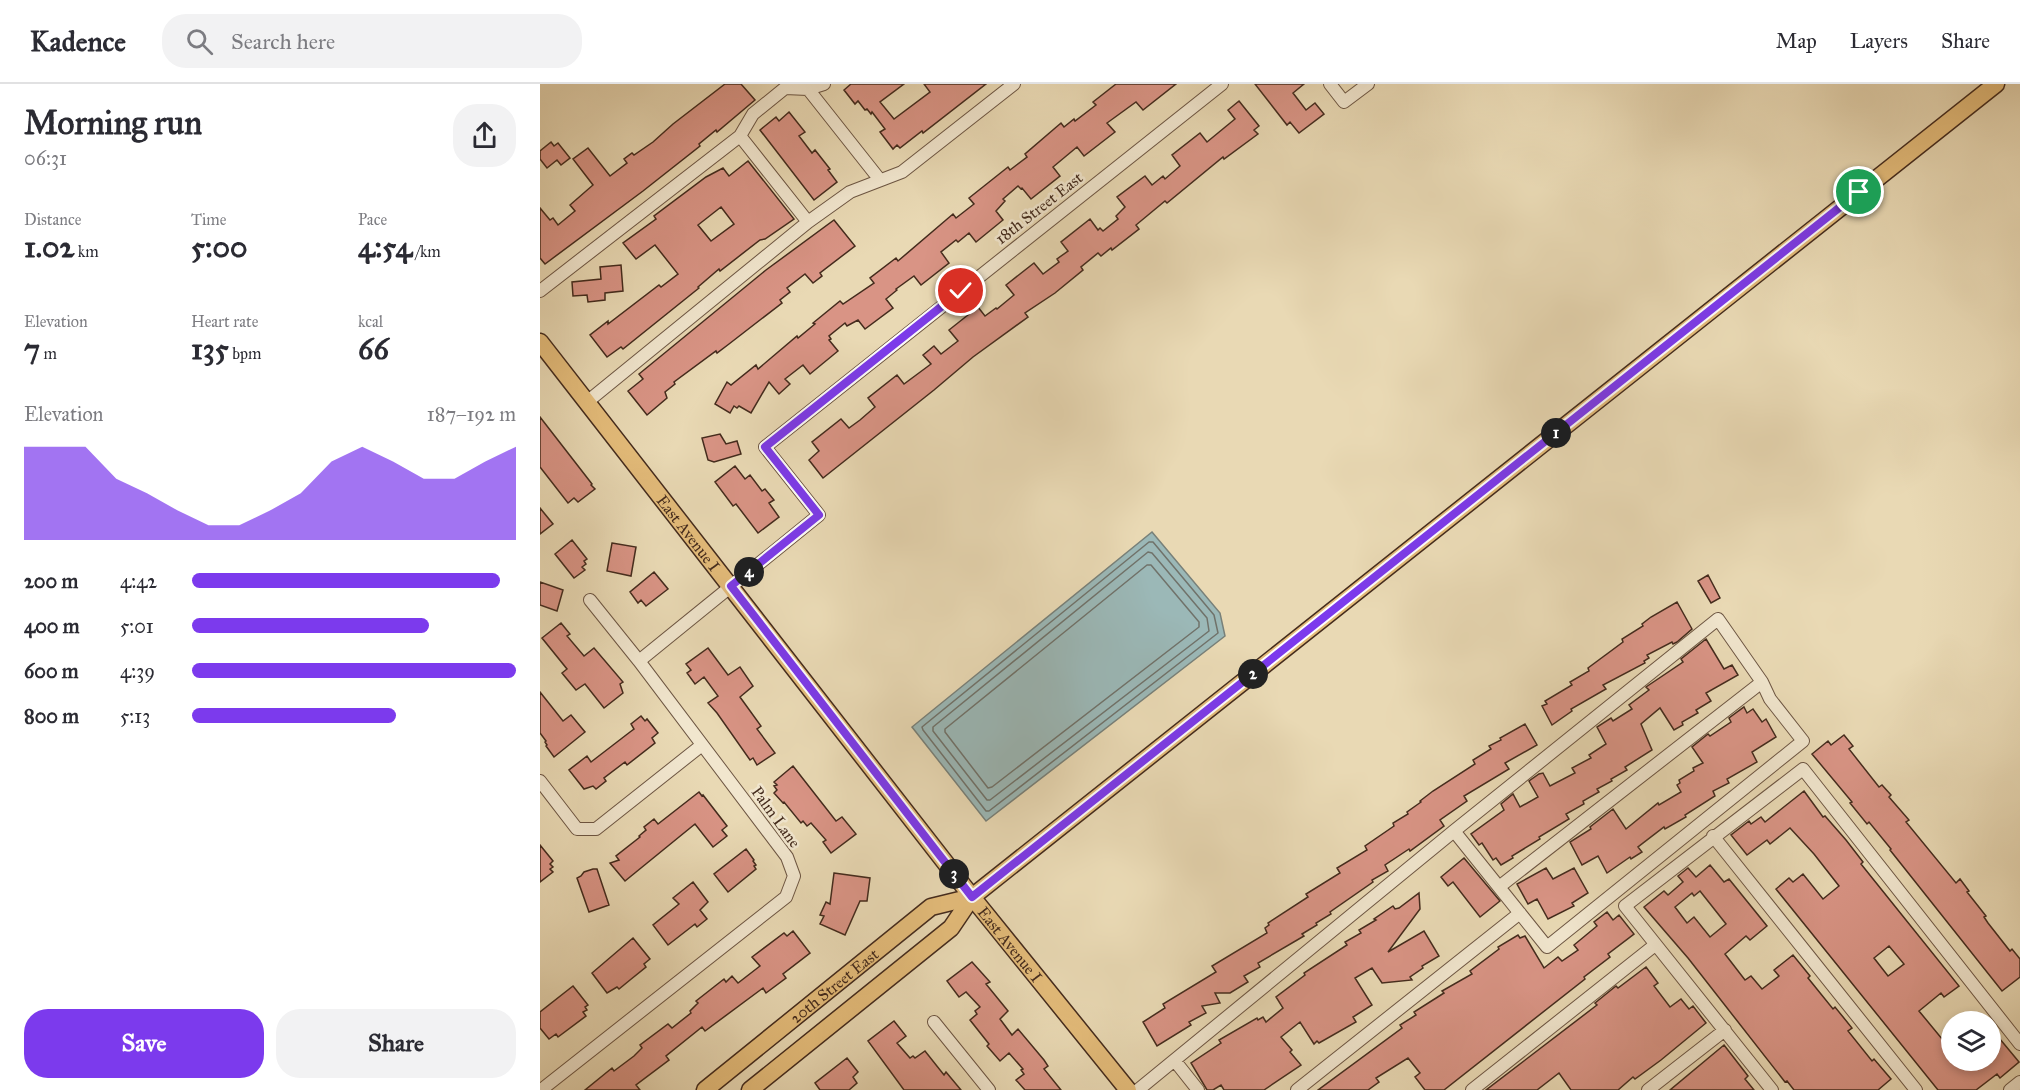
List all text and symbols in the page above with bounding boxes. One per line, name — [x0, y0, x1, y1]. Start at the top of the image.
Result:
search box — [162, 14, 582, 68]
text: Kadence — [30, 24, 126, 59]
icon: search — [183, 25, 216, 58]
text: Search here — [231, 28, 335, 55]
text: Map — [1776, 28, 1817, 54]
text: Layers — [1850, 28, 1908, 54]
text: Share — [1941, 28, 1990, 54]
text: Morning run — [24, 103, 202, 143]
button: share — [453, 104, 516, 167]
text: 06:31 — [24, 146, 67, 170]
pin — [1833, 166, 1884, 217]
street label: 18th Street East — [991, 168, 1087, 248]
icon: arrive — [1842, 175, 1875, 208]
text: Distance — [24, 210, 81, 229]
text: Time — [191, 210, 226, 229]
text: Pace — [358, 210, 387, 229]
text: 1.02 — [24, 229, 74, 265]
text: 5:00 — [191, 229, 247, 265]
text: 4:54 — [358, 229, 412, 265]
text: km — [74, 242, 99, 261]
text: /km — [412, 242, 441, 261]
pin — [935, 265, 986, 316]
icon: check — [944, 274, 977, 307]
text: Elevation — [24, 312, 88, 331]
text: Heart rate — [191, 312, 258, 331]
text: kcal — [358, 312, 383, 331]
text: 7 — [24, 331, 40, 367]
text: 135 — [191, 331, 229, 367]
text: 66 — [358, 331, 389, 367]
text: m — [40, 344, 57, 363]
text: bpm — [229, 344, 261, 363]
text: Elevation — [24, 402, 103, 426]
text: 187–192 m — [427, 402, 516, 426]
pin: 1 — [1541, 418, 1571, 448]
text: 1 — [1553, 423, 1559, 442]
street label: East Avenue I — [653, 491, 724, 575]
pin: 4 — [734, 557, 764, 587]
text: 4 — [745, 562, 753, 581]
text: 200 m — [24, 569, 78, 593]
text: 4:42 — [120, 569, 157, 593]
text: 400 m — [24, 614, 80, 638]
text: 5:01 — [120, 614, 154, 638]
text: 600 m — [24, 659, 79, 683]
text: 4:39 — [120, 659, 155, 683]
pin: 2 — [1238, 659, 1268, 689]
text: 2 — [1249, 664, 1257, 683]
text: 800 m — [24, 704, 79, 728]
text: 5:13 — [120, 704, 150, 728]
street label: Palm Lane — [748, 783, 805, 851]
pin: 3 — [939, 859, 969, 889]
text: 3 — [951, 864, 957, 883]
street label: East Avenue I — [974, 903, 1046, 986]
street label: 20th Street East — [786, 944, 882, 1027]
button: Save — [24, 1009, 264, 1078]
button: Share — [276, 1009, 516, 1078]
map controls — [1941, 1011, 2001, 1071]
button: layers — [1941, 1011, 2001, 1071]

